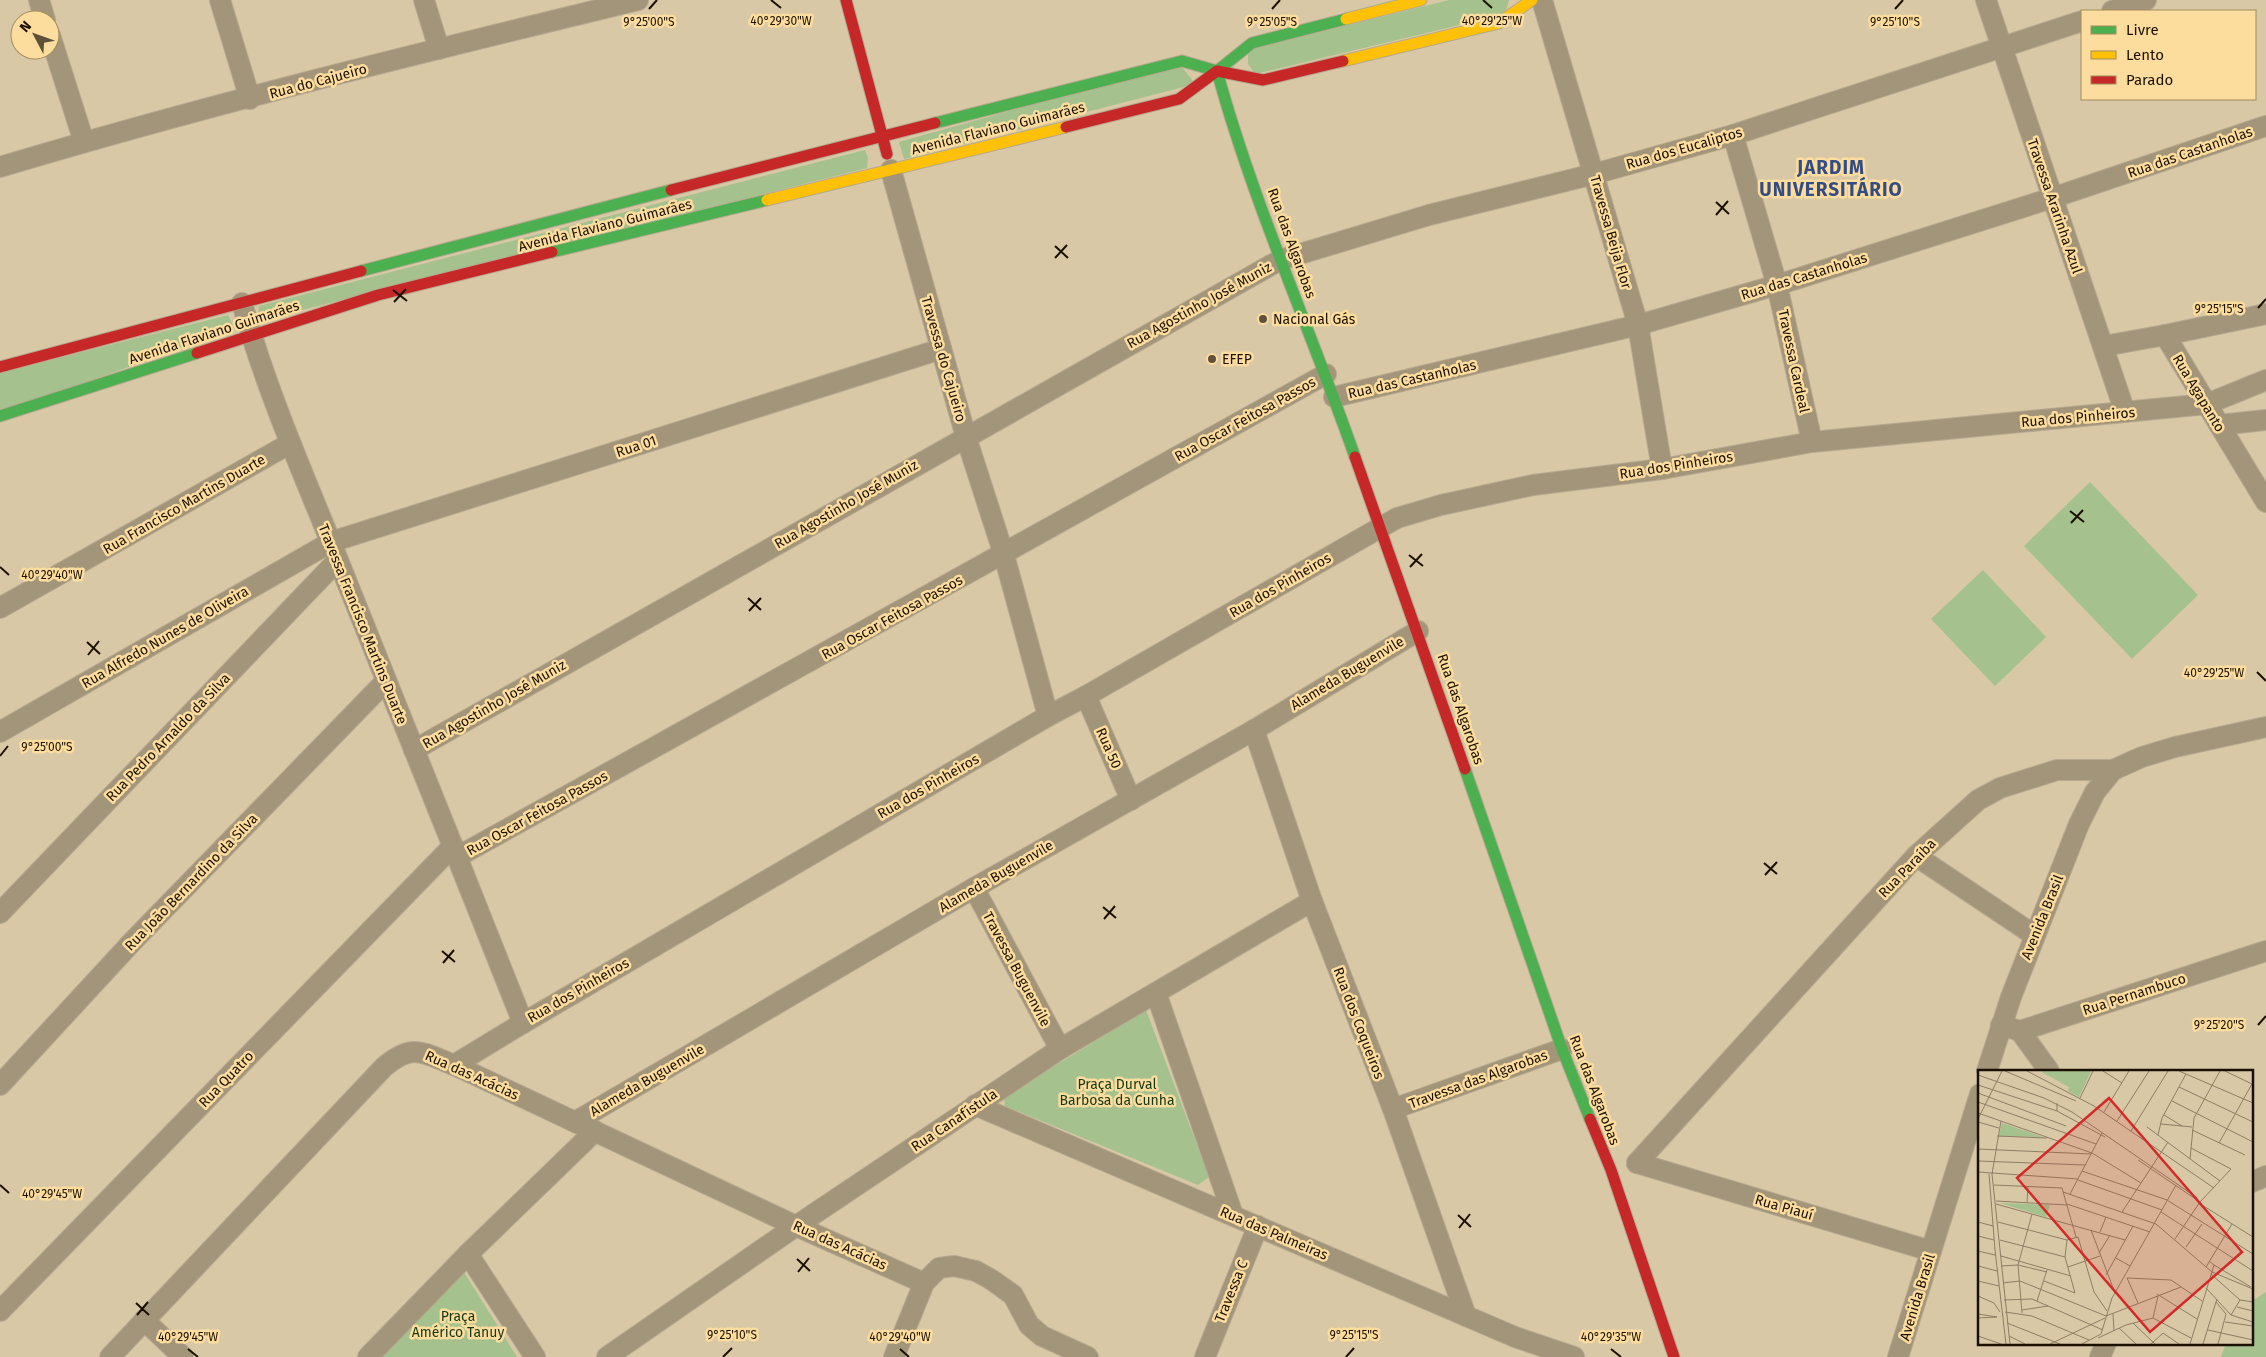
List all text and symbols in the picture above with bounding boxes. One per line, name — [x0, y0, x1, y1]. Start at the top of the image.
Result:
north arrow — [10, 10, 60, 60]
legend — [2081, 10, 2256, 100]
text: 40°29'30"W — [750, 14, 812, 28]
text: 40°29'25"W — [1462, 14, 1522, 28]
text: 9°25'00"S — [623, 15, 675, 29]
text: 9°25'05"S — [1247, 15, 1298, 29]
text: 9°25'10"S — [1870, 15, 1920, 29]
text: N — [16, 18, 35, 36]
text: Livre — [2126, 21, 2159, 39]
text: Lento — [2126, 46, 2164, 64]
street label: Rua do Cajueiro — [268, 60, 369, 103]
text: Parado — [2126, 71, 2173, 89]
street label: Avenida Flaviano Guimarães — [910, 99, 1087, 158]
street label: Rua das Castanholas — [2125, 123, 2255, 182]
street label: Rua dos Eucaliptos — [1624, 124, 1745, 173]
street label: Travessa Ararinha Azul — [2023, 136, 2086, 276]
district label: JARDIM UNIVERSITÁRIO — [1759, 156, 1903, 201]
street label: Travessa Beija Flor — [1586, 173, 1635, 291]
street label: Rua das Algarobas — [1264, 186, 1320, 301]
street label: Avenida Flaviano Guimarães — [517, 196, 694, 255]
street label: Rua das Castanholas — [1739, 249, 1870, 304]
street label: Rua Agostinho José Muniz — [1124, 259, 1275, 352]
street label: Travessa do Cajueiro — [917, 294, 970, 424]
street label: Avenida Flaviano Guimarães — [127, 297, 302, 368]
text: 9°25'15"S — [2195, 302, 2244, 316]
street label: Travessa Cardeal — [1774, 308, 1813, 414]
place label: Nacional Gás — [1273, 311, 1356, 328]
marker: Nacional Gás — [1257, 313, 1269, 325]
place label: EFEP — [1222, 351, 1252, 368]
street label: Rua Agapanto — [2169, 351, 2228, 435]
marker: EFEP — [1206, 353, 1218, 365]
street label: Rua das Castanholas — [1346, 356, 1478, 403]
street label: Rua Oscar Feitosa Passos — [1172, 373, 1319, 465]
street label: Rua dos Pinheiros — [2020, 404, 2136, 431]
street label: Rua 01 — [614, 432, 659, 461]
street label: Rua dos Pinheiros — [1618, 448, 1734, 483]
street label: Rua Francisco Martins Duarte — [100, 451, 268, 558]
street label: Rua Agostinho José Muniz — [772, 456, 921, 552]
street label: Travessa Francisco Martins Duarte — [315, 522, 411, 727]
street label: Rua dos Pinheiros — [1226, 549, 1334, 621]
text: 40°29'40"W — [21, 568, 83, 582]
street label: Rua Oscar Feitosa Passos — [819, 571, 966, 663]
street label: Rua Alfredo Nunes de Oliveira — [79, 583, 252, 692]
street label: Alameda Buguenvile — [1288, 633, 1407, 714]
street label: Rua das Algarobas — [1434, 651, 1488, 767]
street label: Rua Agostinho José Muniz — [420, 656, 569, 752]
text: 40°29'25"W — [2184, 666, 2244, 680]
street label: Rua Pedro Arnaldo da Silva — [103, 670, 234, 805]
street label: Rua 50 — [1092, 725, 1125, 771]
text: 9°25'00"S — [21, 740, 73, 754]
street label: Rua dos Pinheiros — [874, 750, 982, 822]
street label: Rua Oscar Feitosa Passos — [464, 767, 611, 859]
street label: Rua João Bernardino da Silva — [121, 810, 261, 954]
street label: Rua Paraíba — [1875, 835, 1940, 901]
street label: Alameda Buguenvile — [936, 837, 1056, 916]
street label: Avenida Brasil — [2018, 872, 2067, 962]
street label: Travessa Buguenvile — [979, 909, 1054, 1030]
street label: Rua dos Pinheiros — [524, 954, 632, 1026]
street label: Rua dos Coqueiros — [1329, 965, 1388, 1082]
street label: Rua Pernambuco — [2080, 970, 2188, 1019]
text: 9°25'20"S — [2194, 1018, 2245, 1032]
street label: Rua das Algarobas — [1566, 1033, 1623, 1148]
street label: Alameda Buguenvile — [587, 1041, 707, 1120]
street label: Travessa das Algarobas — [1407, 1046, 1550, 1112]
street label: Rua das Acácias — [422, 1047, 522, 1104]
street label: Rua Quatro — [195, 1048, 257, 1111]
inset map — [1978, 1070, 2254, 1344]
park label: Praça Durval Barbosa da Cunha — [1059, 1076, 1175, 1109]
street label: Rua Canafístula — [908, 1085, 1000, 1155]
text: 40°29'45"W — [22, 1187, 82, 1201]
street label: Rua Piauí — [1753, 1191, 1815, 1224]
street label: Rua das Palmeiras — [1217, 1203, 1331, 1264]
street label: Rua das Acácias — [790, 1217, 890, 1274]
street label: Avenida Brasil — [1896, 1252, 1939, 1343]
street label: Travessa C — [1211, 1257, 1252, 1325]
park label: Praça Américo Tanuy — [412, 1308, 504, 1341]
text: 9°25'10"S — [707, 1328, 757, 1342]
text: 9°25'15"S — [1330, 1328, 1379, 1342]
text: 40°29'45"W — [158, 1330, 218, 1344]
text: 40°29'40"W — [869, 1330, 931, 1344]
text: 40°29'35"W — [1581, 1330, 1641, 1344]

